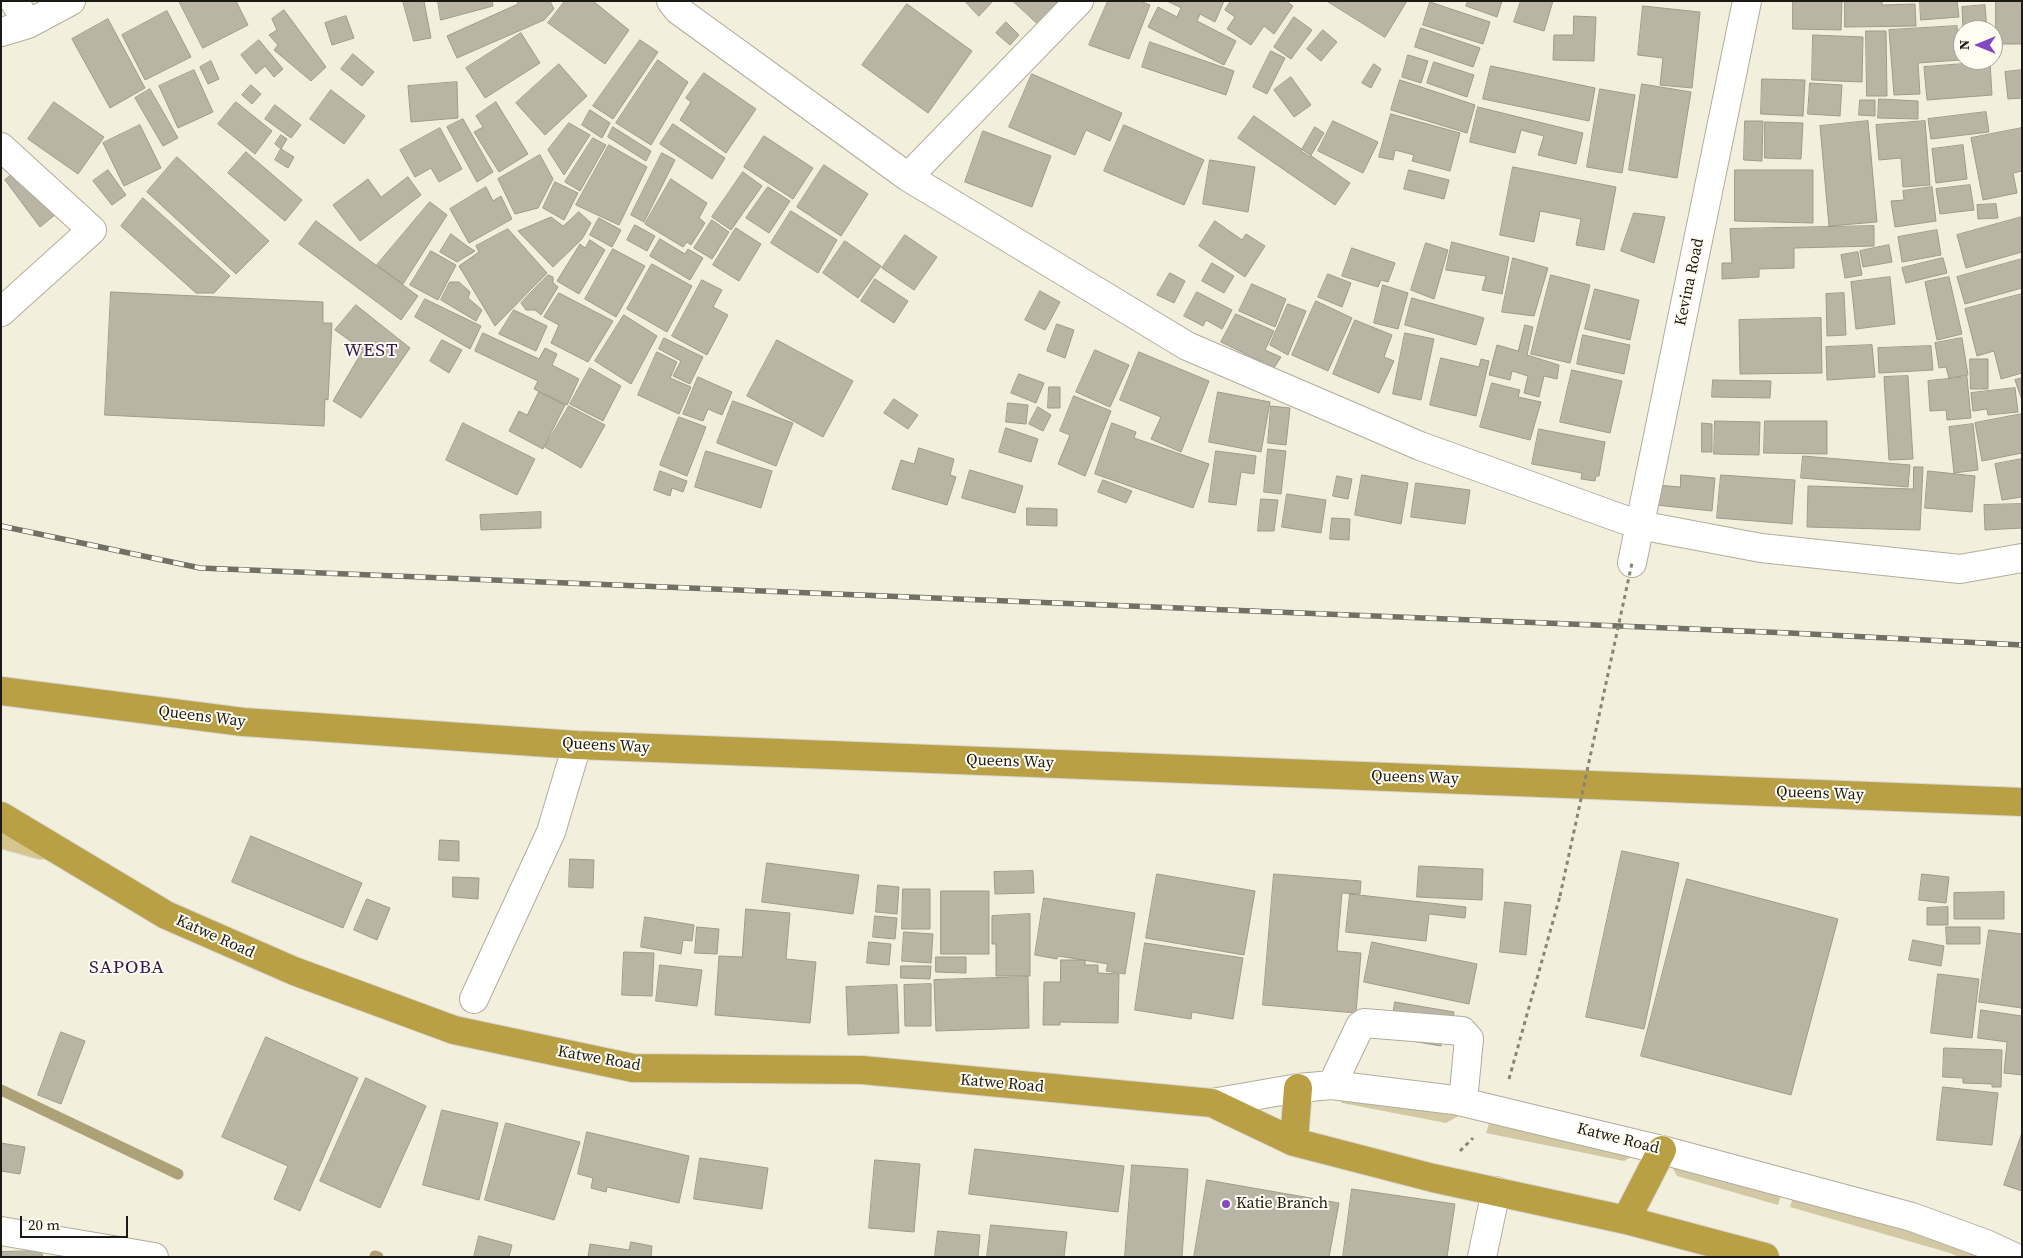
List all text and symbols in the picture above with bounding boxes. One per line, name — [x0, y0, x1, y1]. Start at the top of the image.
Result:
north arrow — [1953, 20, 2003, 70]
text: N — [1954, 40, 1974, 50]
street label: Kevina Road — [1671, 236, 1709, 328]
district label: WEST — [343, 340, 399, 362]
street label: Queens Way — [157, 702, 247, 732]
street label: Queens Way — [562, 734, 650, 758]
street label: Queens Way — [966, 751, 1054, 773]
street label: Queens Way — [1371, 767, 1459, 789]
street label: Queens Way — [1776, 783, 1864, 805]
street label: Katwe Road — [173, 911, 257, 963]
district label: SAPOBA — [88, 957, 166, 979]
street label: Katwe Road — [556, 1042, 642, 1076]
street label: Katwe Road — [959, 1071, 1045, 1097]
street label: Katwe Road — [1575, 1120, 1661, 1158]
place label: Katie Branch — [1236, 1194, 1328, 1214]
marker: Katie Branch — [1220, 1198, 1232, 1210]
scale bar — [22, 1206, 130, 1238]
text: 20 m — [28, 1214, 60, 1235]

